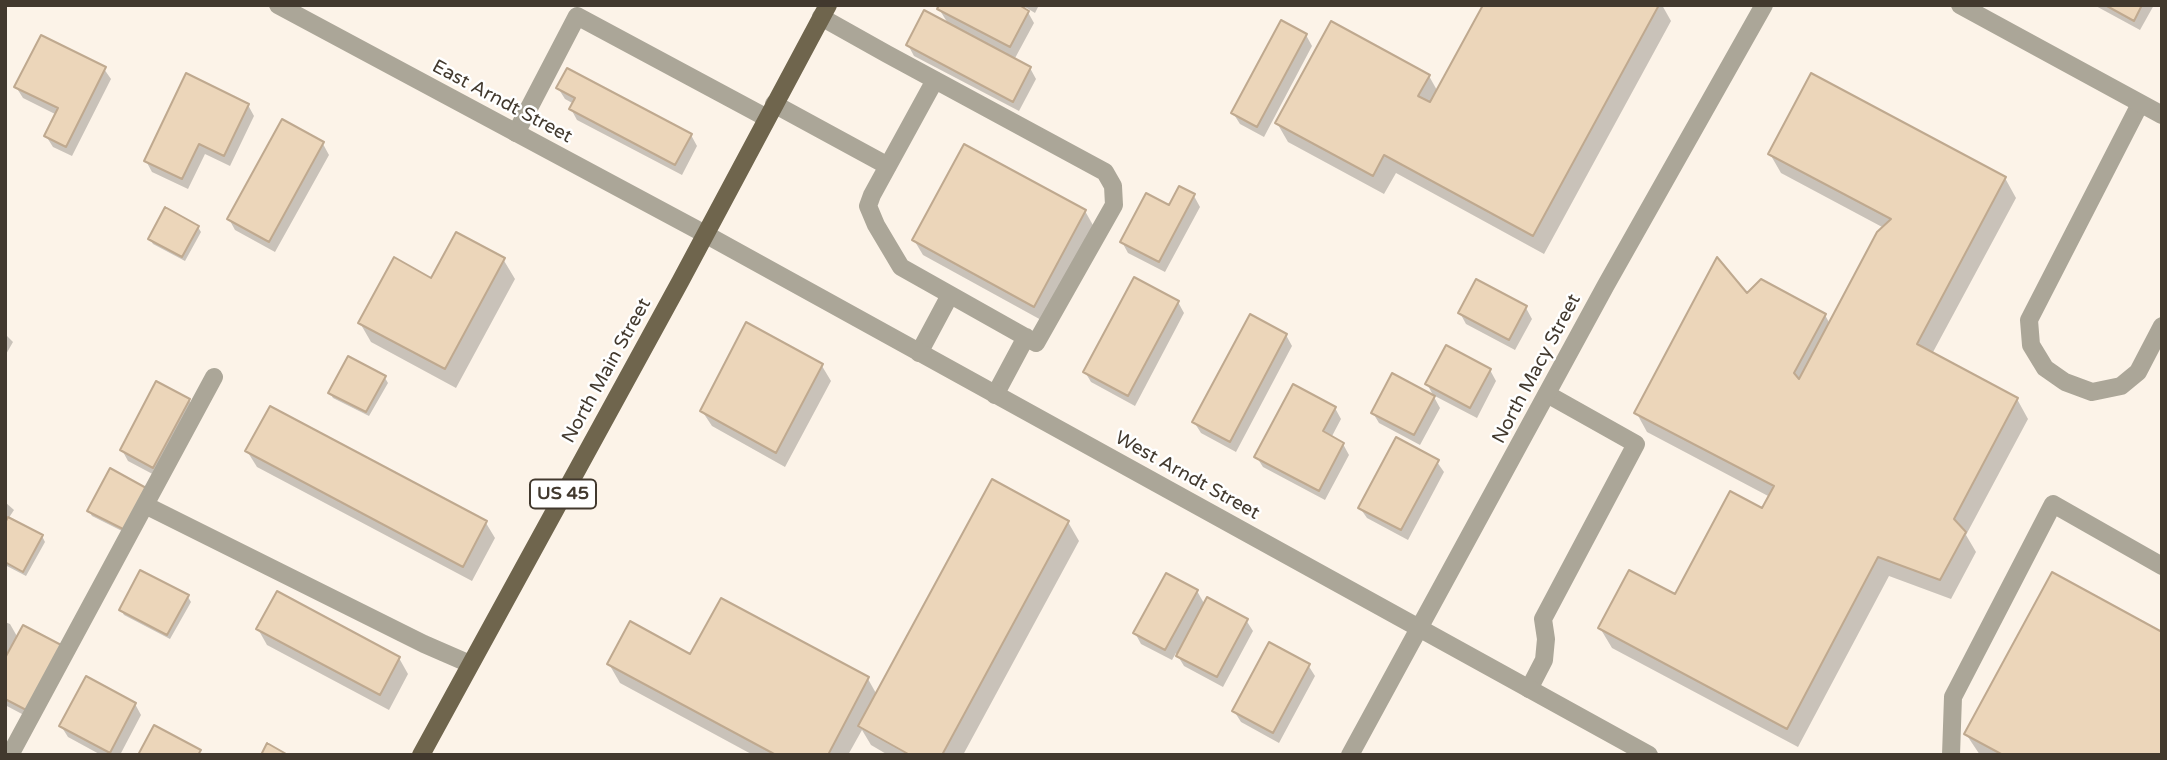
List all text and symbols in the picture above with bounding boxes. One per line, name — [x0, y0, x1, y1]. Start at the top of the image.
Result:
street label: East Arndt Street — [428, 55, 576, 149]
street label: North Macy Street — [1488, 290, 1586, 448]
street label: North Main Street — [558, 295, 656, 447]
street label: West Arndt Street — [1111, 427, 1263, 525]
road number: US 45 — [530, 480, 596, 508]

